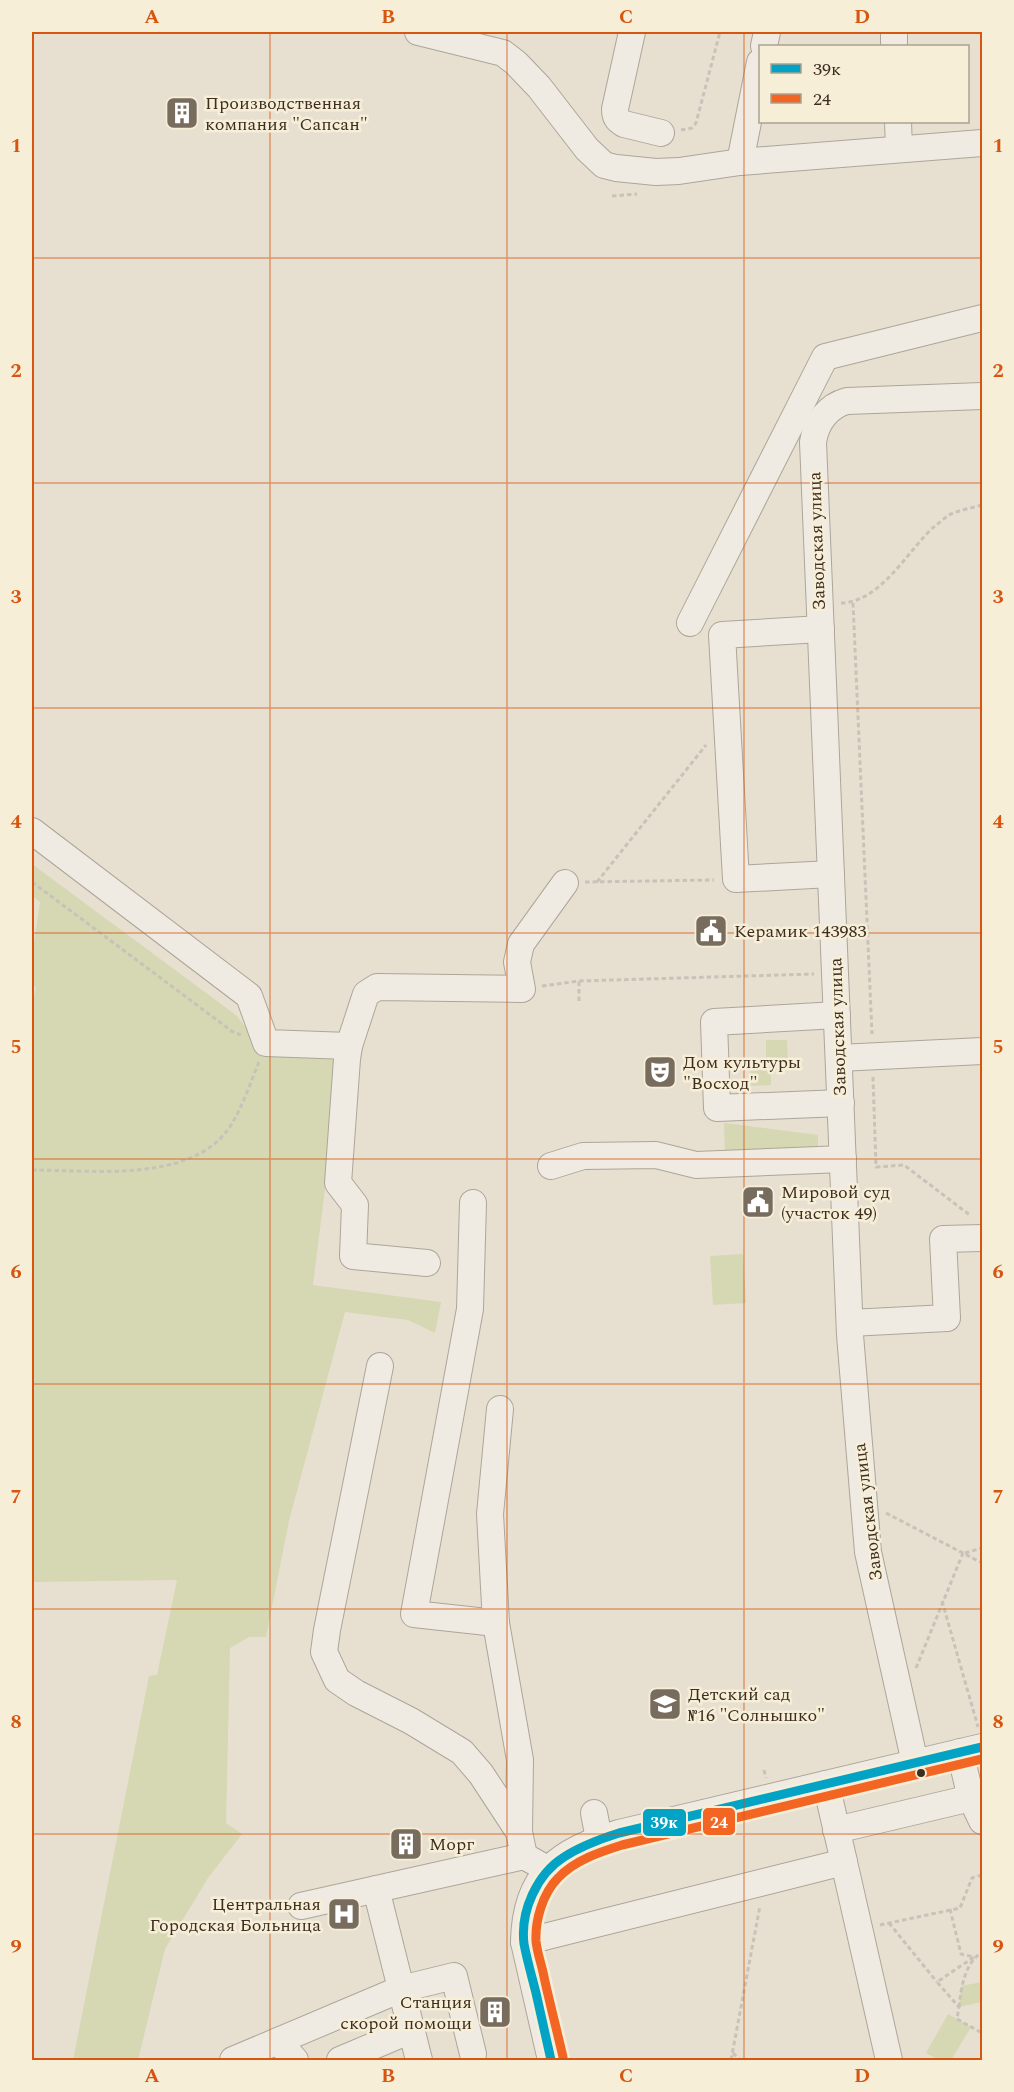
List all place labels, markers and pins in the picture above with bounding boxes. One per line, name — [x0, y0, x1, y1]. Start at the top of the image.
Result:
place label: Производственная компания "Сапсан" — [205, 90, 368, 138]
building icon: Производственная компания "Сапсан" — [164, 95, 200, 131]
public building icon: Керамик 143983 — [693, 913, 729, 949]
place label: Керамик 143983 — [734, 918, 866, 945]
place label: Дом культуры "Восход" — [683, 1049, 801, 1097]
theatre icon: Дом культуры "Восход" — [642, 1054, 678, 1090]
place label: Мировой суд (участок 49) — [781, 1179, 890, 1227]
public building icon: Мировой суд (участок 49) — [740, 1184, 776, 1220]
place label: Детский сад №16 "Солнышко" — [688, 1681, 825, 1729]
school or university icon: Детский сад №16 "Солнышко" — [647, 1686, 683, 1722]
unlabelled marker — [915, 1767, 927, 1779]
building icon: Морг — [388, 1826, 424, 1862]
place label: Морг — [429, 1831, 474, 1858]
place label: Центральная Городская Больница — [149, 1891, 321, 1939]
hospital icon: Центральная Городская Больница — [326, 1896, 362, 1932]
place label: Станция скорой помощи — [340, 1989, 472, 2037]
building icon: Станция скорой помощи — [477, 1994, 513, 2030]

